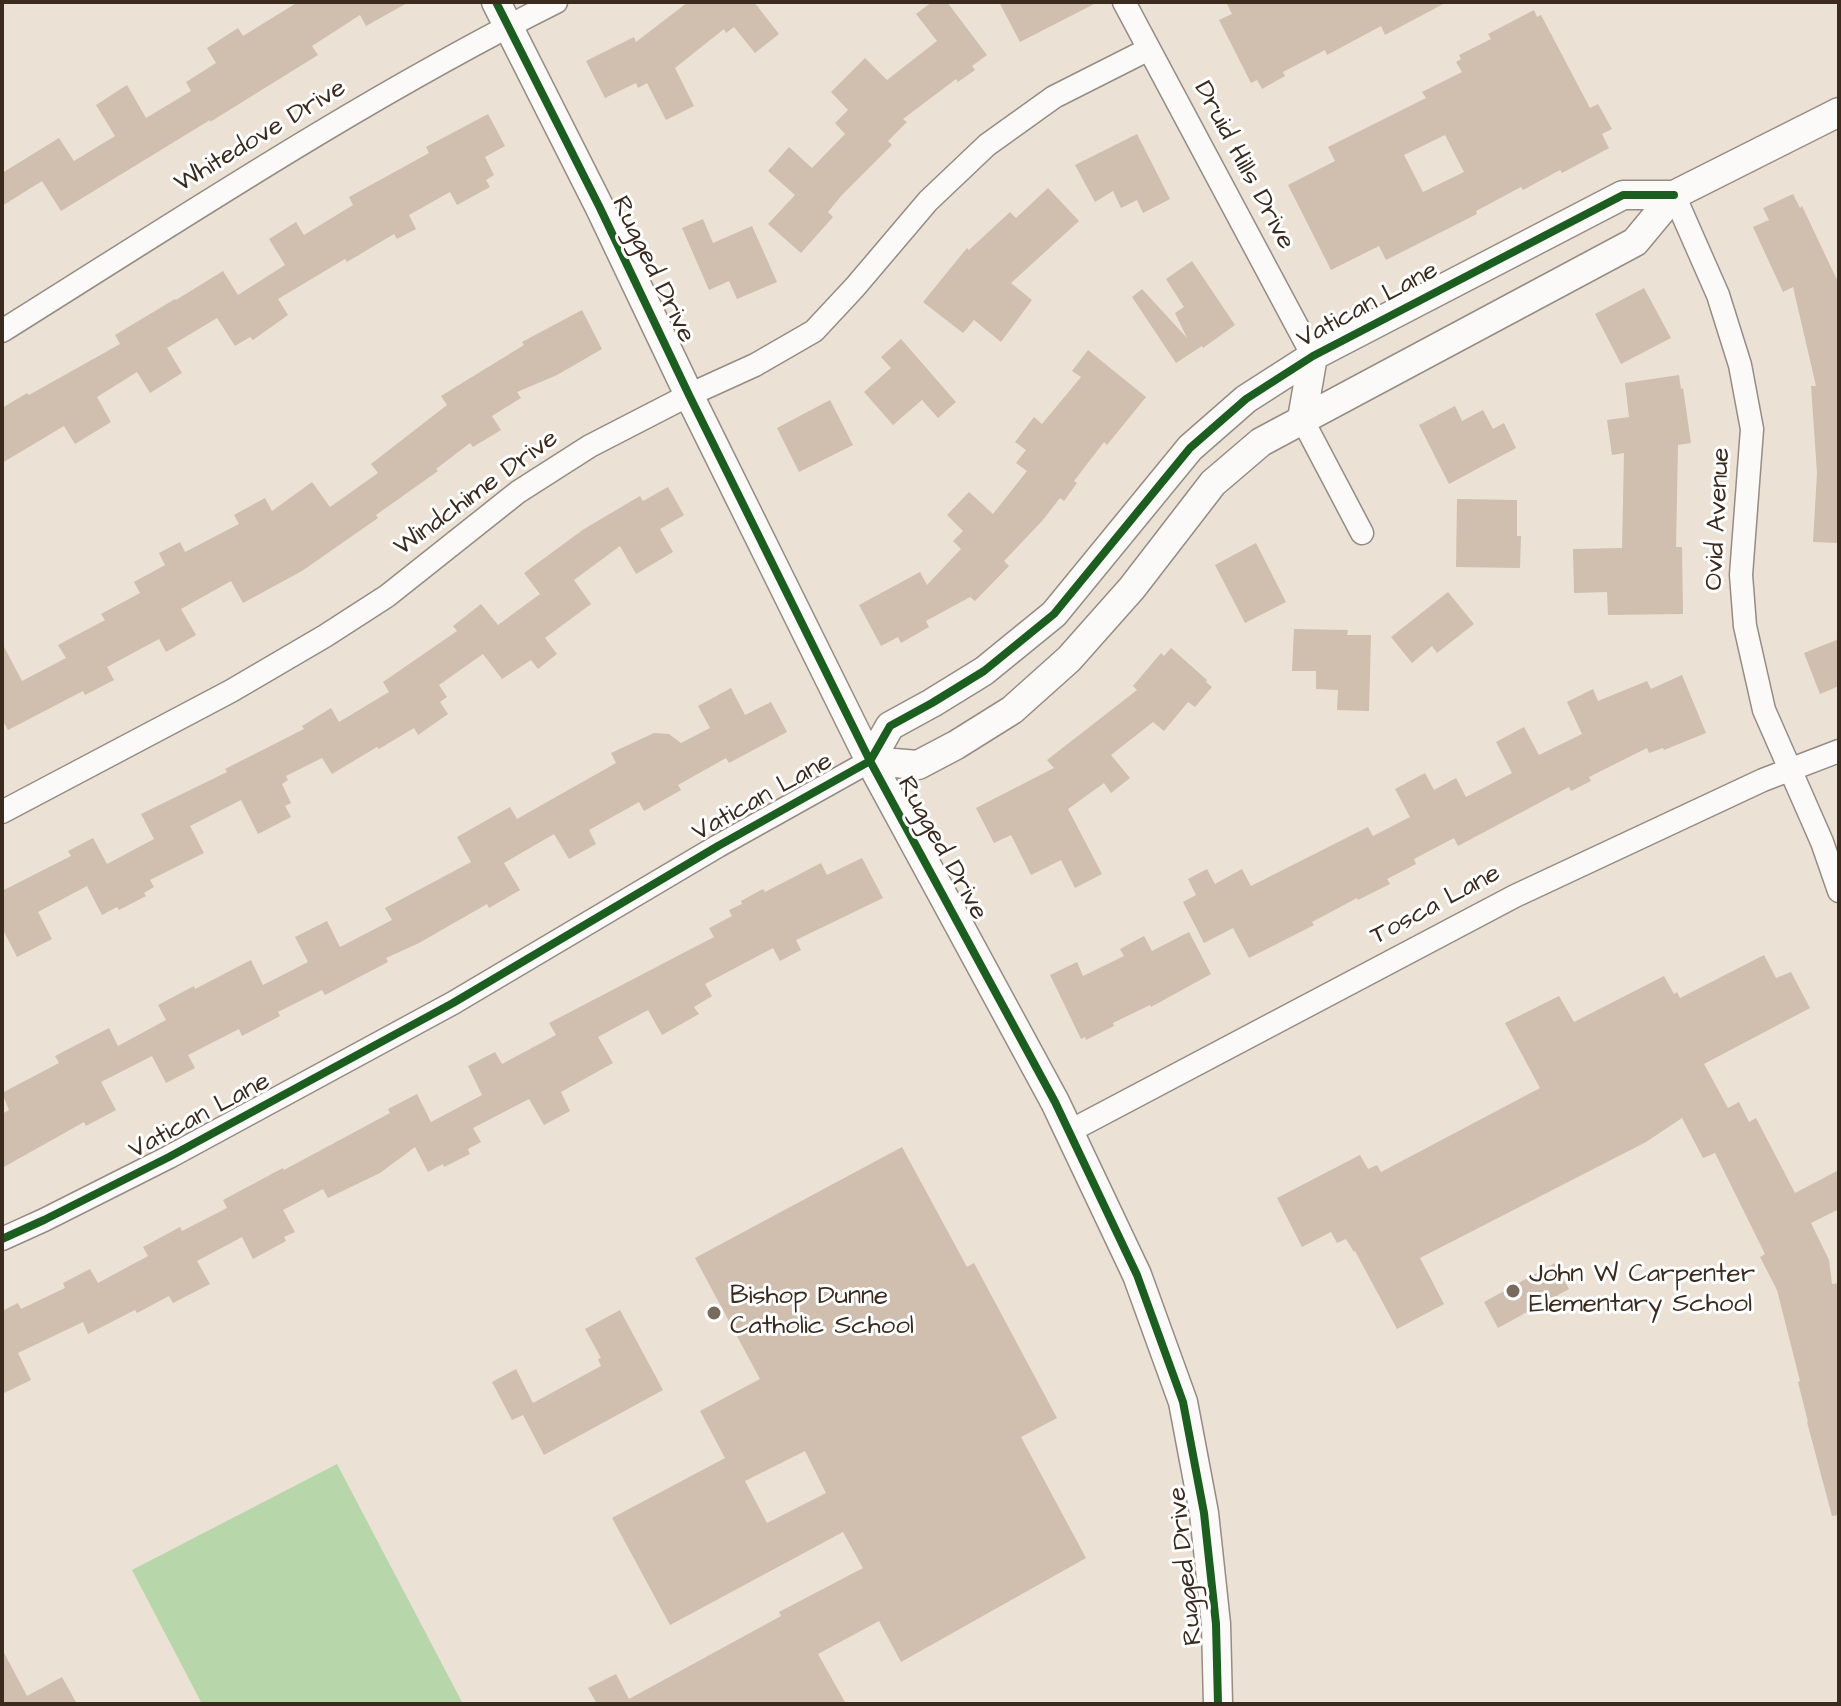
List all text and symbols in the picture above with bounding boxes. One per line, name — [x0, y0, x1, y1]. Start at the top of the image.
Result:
street label: Whitedove Drive — [170, 74, 352, 200]
street label: Druid Hills Drive — [1186, 77, 1300, 255]
street label: Rugged Drive — [603, 192, 701, 348]
street label: Vatican Lane — [1292, 256, 1444, 356]
street label: Windchime Drive — [389, 424, 565, 564]
street label: Ovid Avenue — [1700, 447, 1738, 591]
street label: Vatican Lane — [687, 747, 839, 849]
street label: Rugged Drive — [889, 772, 993, 926]
street label: Tosca Lane — [1366, 859, 1506, 953]
street label: Vatican Lane — [124, 1067, 276, 1167]
place label: John W Carpenter Elementary School — [1529, 1260, 1755, 1322]
place label: Bishop Dunne Catholic School — [730, 1282, 914, 1344]
marker: John W Carpenter Elementary School — [1504, 1282, 1522, 1300]
marker: Bishop Dunne Catholic School — [705, 1304, 723, 1322]
street label: Rugged Drive — [1163, 1485, 1211, 1647]

